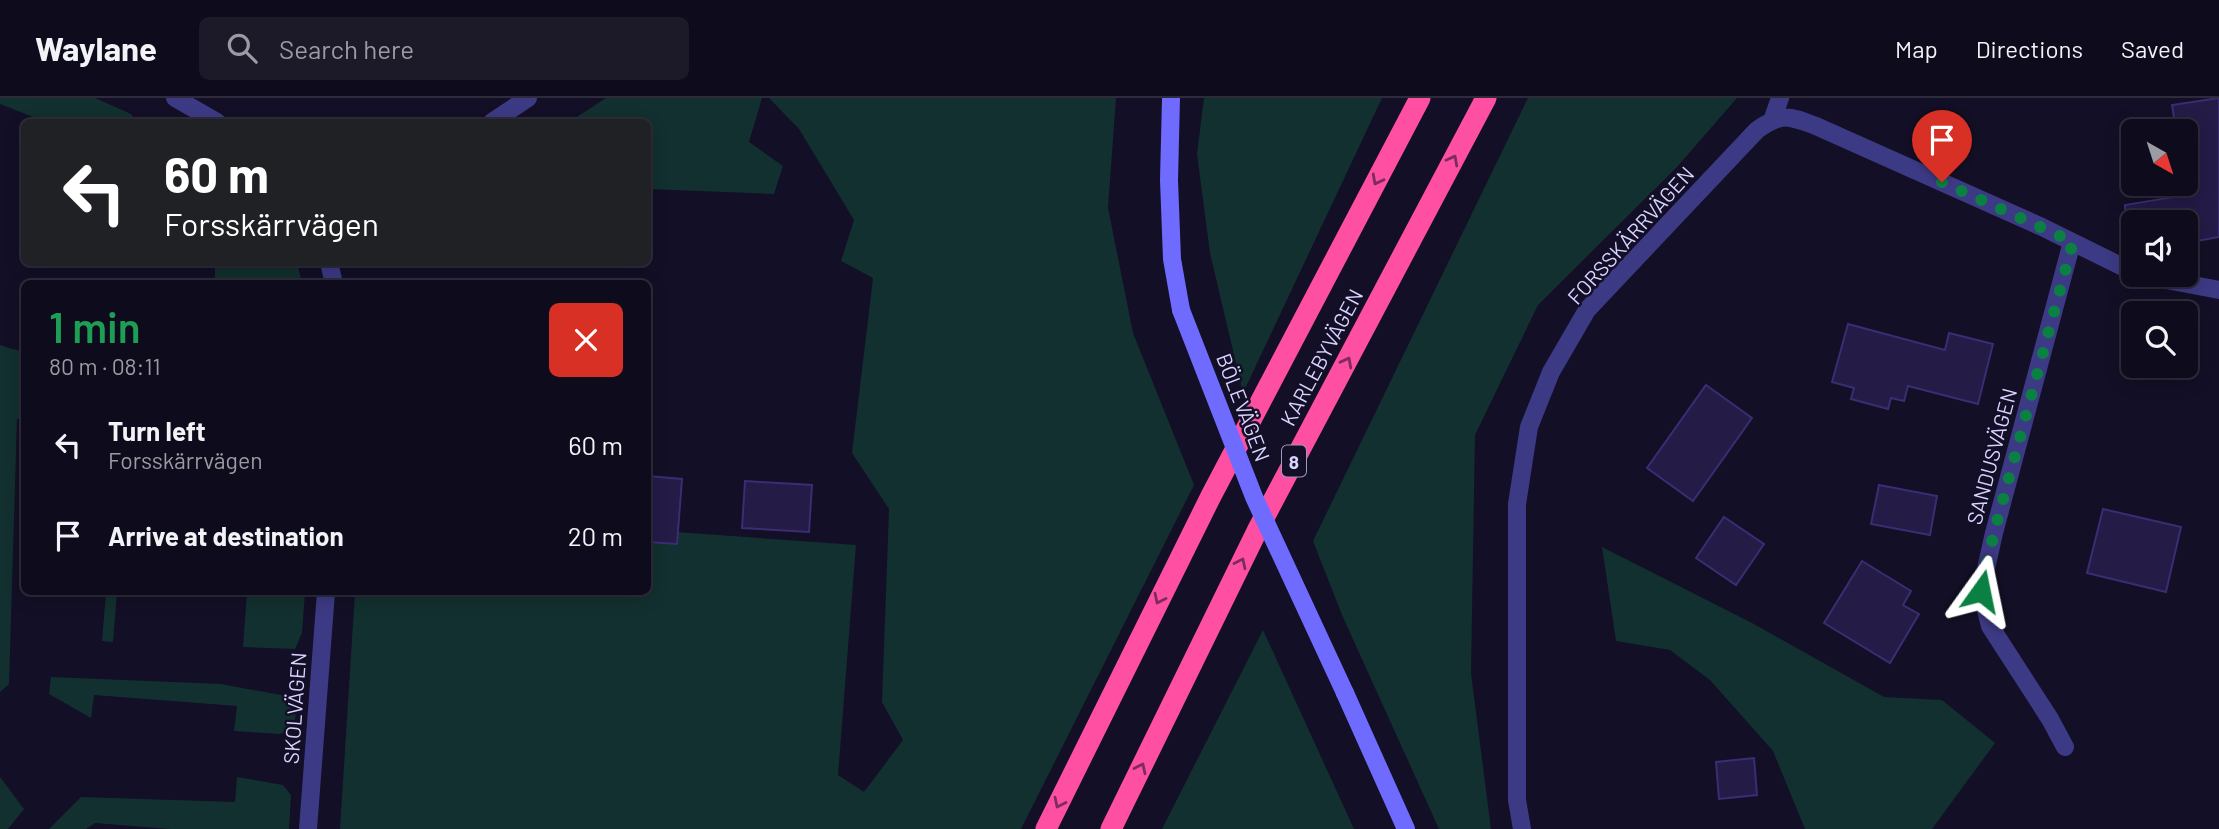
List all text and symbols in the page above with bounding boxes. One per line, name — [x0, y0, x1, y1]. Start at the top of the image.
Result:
search box — [199, 17, 689, 80]
text: Waylane — [35, 28, 157, 68]
icon: search — [223, 29, 261, 67]
text: Search here — [279, 33, 414, 64]
text: Map — [1895, 34, 1938, 63]
text: Directions — [1976, 34, 2083, 63]
text: Saved — [2121, 34, 2184, 63]
pin — [1912, 110, 1972, 182]
north arrow — [2121, 119, 2198, 196]
map controls — [2121, 119, 2198, 378]
icon: arrive — [1923, 121, 1961, 159]
text: 60 m — [164, 144, 269, 203]
icon: left — [49, 147, 140, 238]
one-way arrow — [1444, 155, 1458, 168]
street label: FORSSKÄRRVÄGEN — [1562, 161, 1698, 309]
one-way arrow — [1372, 173, 1385, 185]
text: Forsskärrvägen — [164, 204, 379, 242]
button: sound — [2121, 210, 2198, 287]
street label: KARLEBYVÄGEN — [1275, 284, 1367, 430]
text: 1 min — [49, 301, 141, 351]
button: search — [2121, 301, 2198, 378]
button: close — [549, 303, 623, 377]
street label: BÖLEVÄGEN — [1212, 349, 1276, 465]
text: 80 m · 08:11 — [49, 352, 161, 380]
one-way arrow — [1338, 357, 1352, 369]
street label: SANDUSVÄGEN — [1961, 385, 2021, 527]
text: Turn left — [108, 415, 206, 446]
icon: left — [49, 426, 87, 464]
text: 60 m — [568, 429, 623, 460]
text: Forsskärrvägen — [108, 446, 263, 474]
road number: 8 — [1282, 446, 1306, 476]
icon: arrive — [49, 517, 87, 555]
text: Arrive at destination — [108, 520, 344, 551]
text: 20 m — [568, 520, 623, 551]
position arrow — [1944, 554, 2018, 628]
one-way arrow — [1233, 558, 1247, 570]
one-way arrow — [1154, 592, 1168, 604]
street label: SKOLVÄGEN — [278, 651, 310, 765]
one-way arrow — [1133, 763, 1147, 775]
one-way arrow — [1053, 796, 1067, 808]

